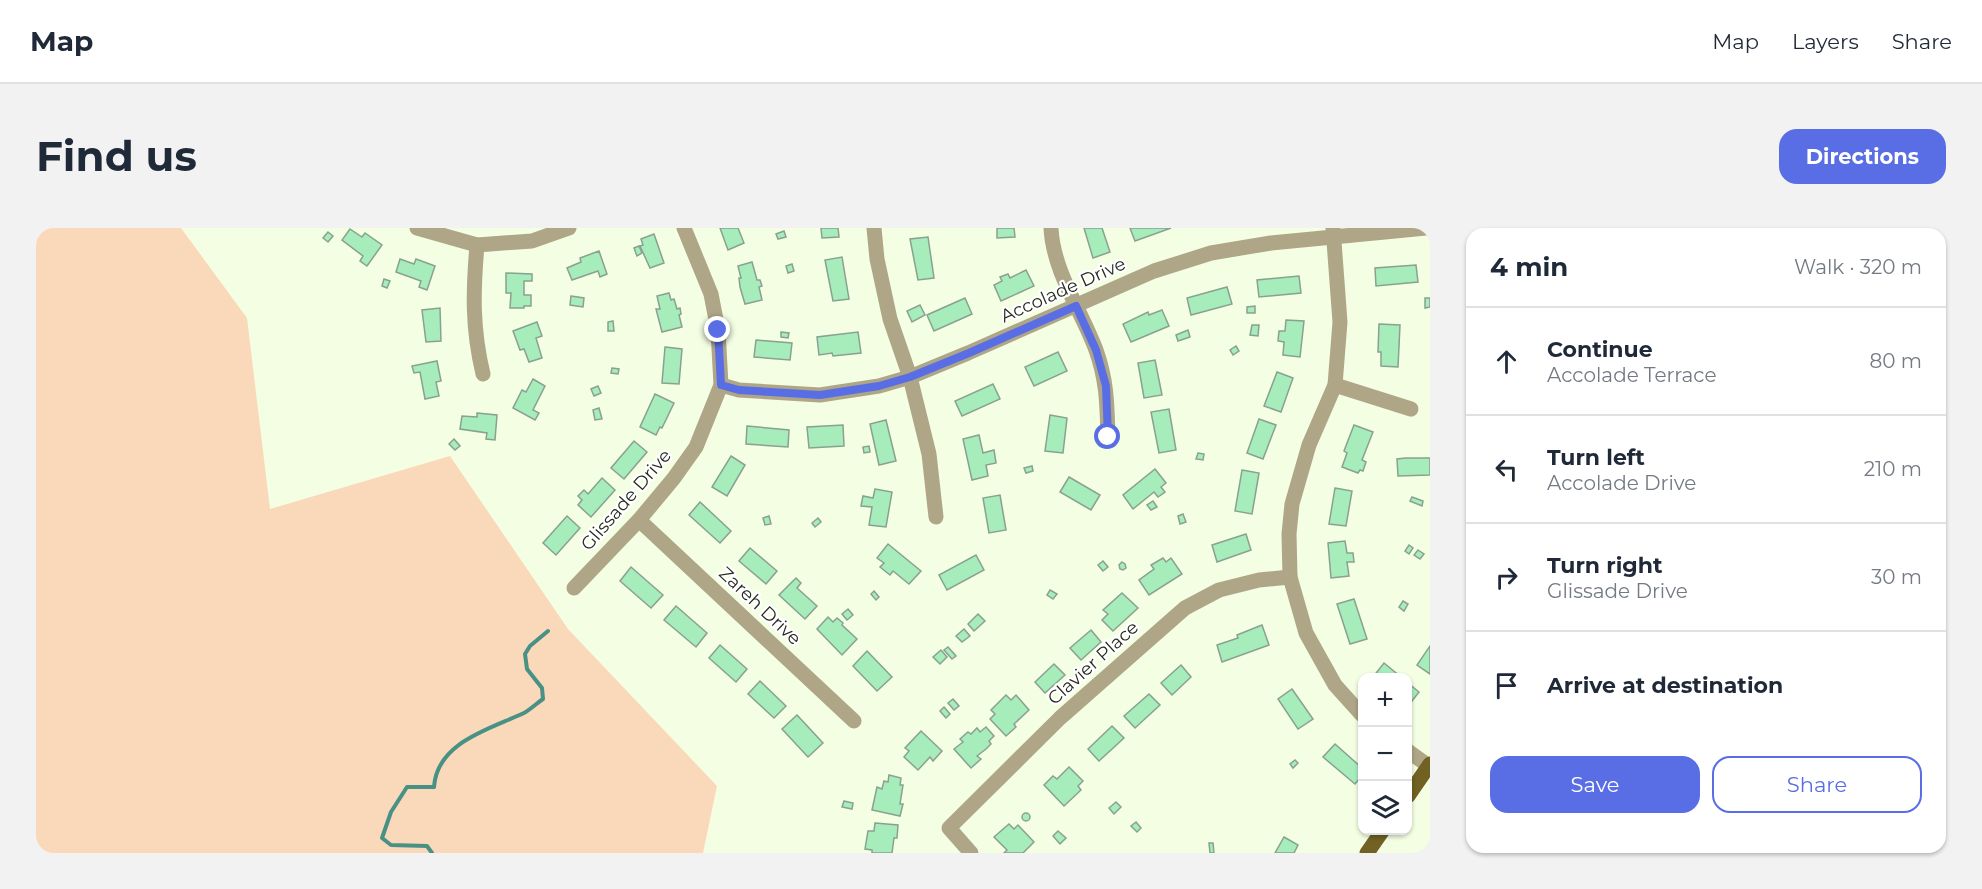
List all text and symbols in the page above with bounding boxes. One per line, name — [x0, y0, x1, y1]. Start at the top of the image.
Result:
text: Map — [30, 24, 93, 58]
text: Map — [1712, 29, 1759, 54]
text: Layers — [1792, 29, 1859, 54]
text: Share — [1892, 29, 1952, 54]
button: Directions — [1779, 129, 1946, 184]
text: Find us — [36, 130, 197, 182]
text: 4 min — [1490, 251, 1568, 283]
street label: Accolade Drive — [997, 253, 1129, 327]
text: Walk · 320 m — [1794, 255, 1922, 279]
route end — [704, 316, 730, 342]
text: Continue — [1547, 336, 1653, 363]
icon: ahead — [1490, 345, 1523, 378]
text: 80 m — [1870, 349, 1922, 373]
text: Accolade Terrace — [1547, 363, 1717, 387]
route start — [1094, 423, 1120, 449]
text: Turn left — [1547, 444, 1645, 471]
street label: Glissade Drive — [576, 445, 676, 555]
icon: left — [1490, 453, 1523, 486]
text: 210 m — [1864, 457, 1922, 481]
text: Accolade Drive — [1547, 471, 1696, 495]
text: Turn right — [1547, 552, 1662, 579]
icon: right — [1490, 561, 1523, 594]
street label: Zareh Drive — [714, 562, 806, 650]
text: 30 m — [1871, 565, 1922, 589]
text: Glissade Drive — [1547, 579, 1688, 603]
street label: Clavier Place — [1043, 616, 1143, 710]
icon: arrive — [1490, 669, 1523, 702]
text: Arrive at destination — [1547, 672, 1783, 699]
map controls — [1358, 673, 1412, 835]
button: + — [1358, 673, 1412, 727]
button: − — [1358, 727, 1412, 781]
button: Save — [1490, 756, 1700, 813]
button: Share — [1712, 756, 1922, 813]
button: layers — [1358, 781, 1412, 835]

